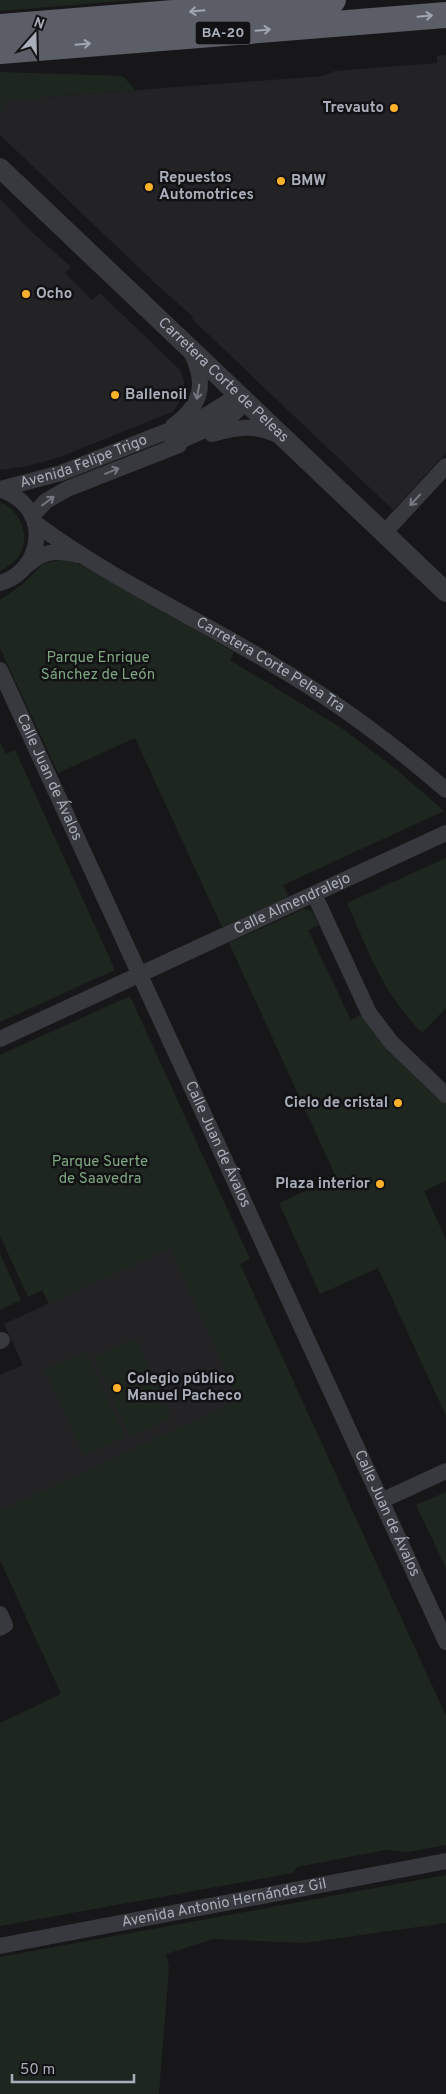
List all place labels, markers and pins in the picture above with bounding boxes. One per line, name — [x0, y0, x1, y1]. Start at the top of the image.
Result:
place label: Trevauto — [322, 99, 384, 118]
marker: Trevauto — [388, 102, 400, 114]
place label: Repuestos Automotrices — [159, 169, 254, 205]
place label: BMW — [291, 172, 326, 191]
marker: BMW — [275, 175, 287, 187]
marker: Repuestos Automotrices — [143, 181, 155, 193]
place label: Ocho — [36, 285, 72, 304]
marker: Ocho — [20, 288, 32, 300]
place label: Ballenoil — [125, 386, 187, 405]
marker: Ballenoil — [109, 389, 121, 401]
place label: Cielo de cristal — [284, 1094, 388, 1113]
marker: Cielo de cristal — [392, 1097, 404, 1109]
place label: Plaza interior — [275, 1175, 371, 1194]
marker: Plaza interior — [374, 1178, 386, 1190]
place label: Colegio público Manuel Pacheco — [127, 1370, 242, 1406]
marker: Colegio público Manuel Pacheco — [111, 1382, 123, 1394]

